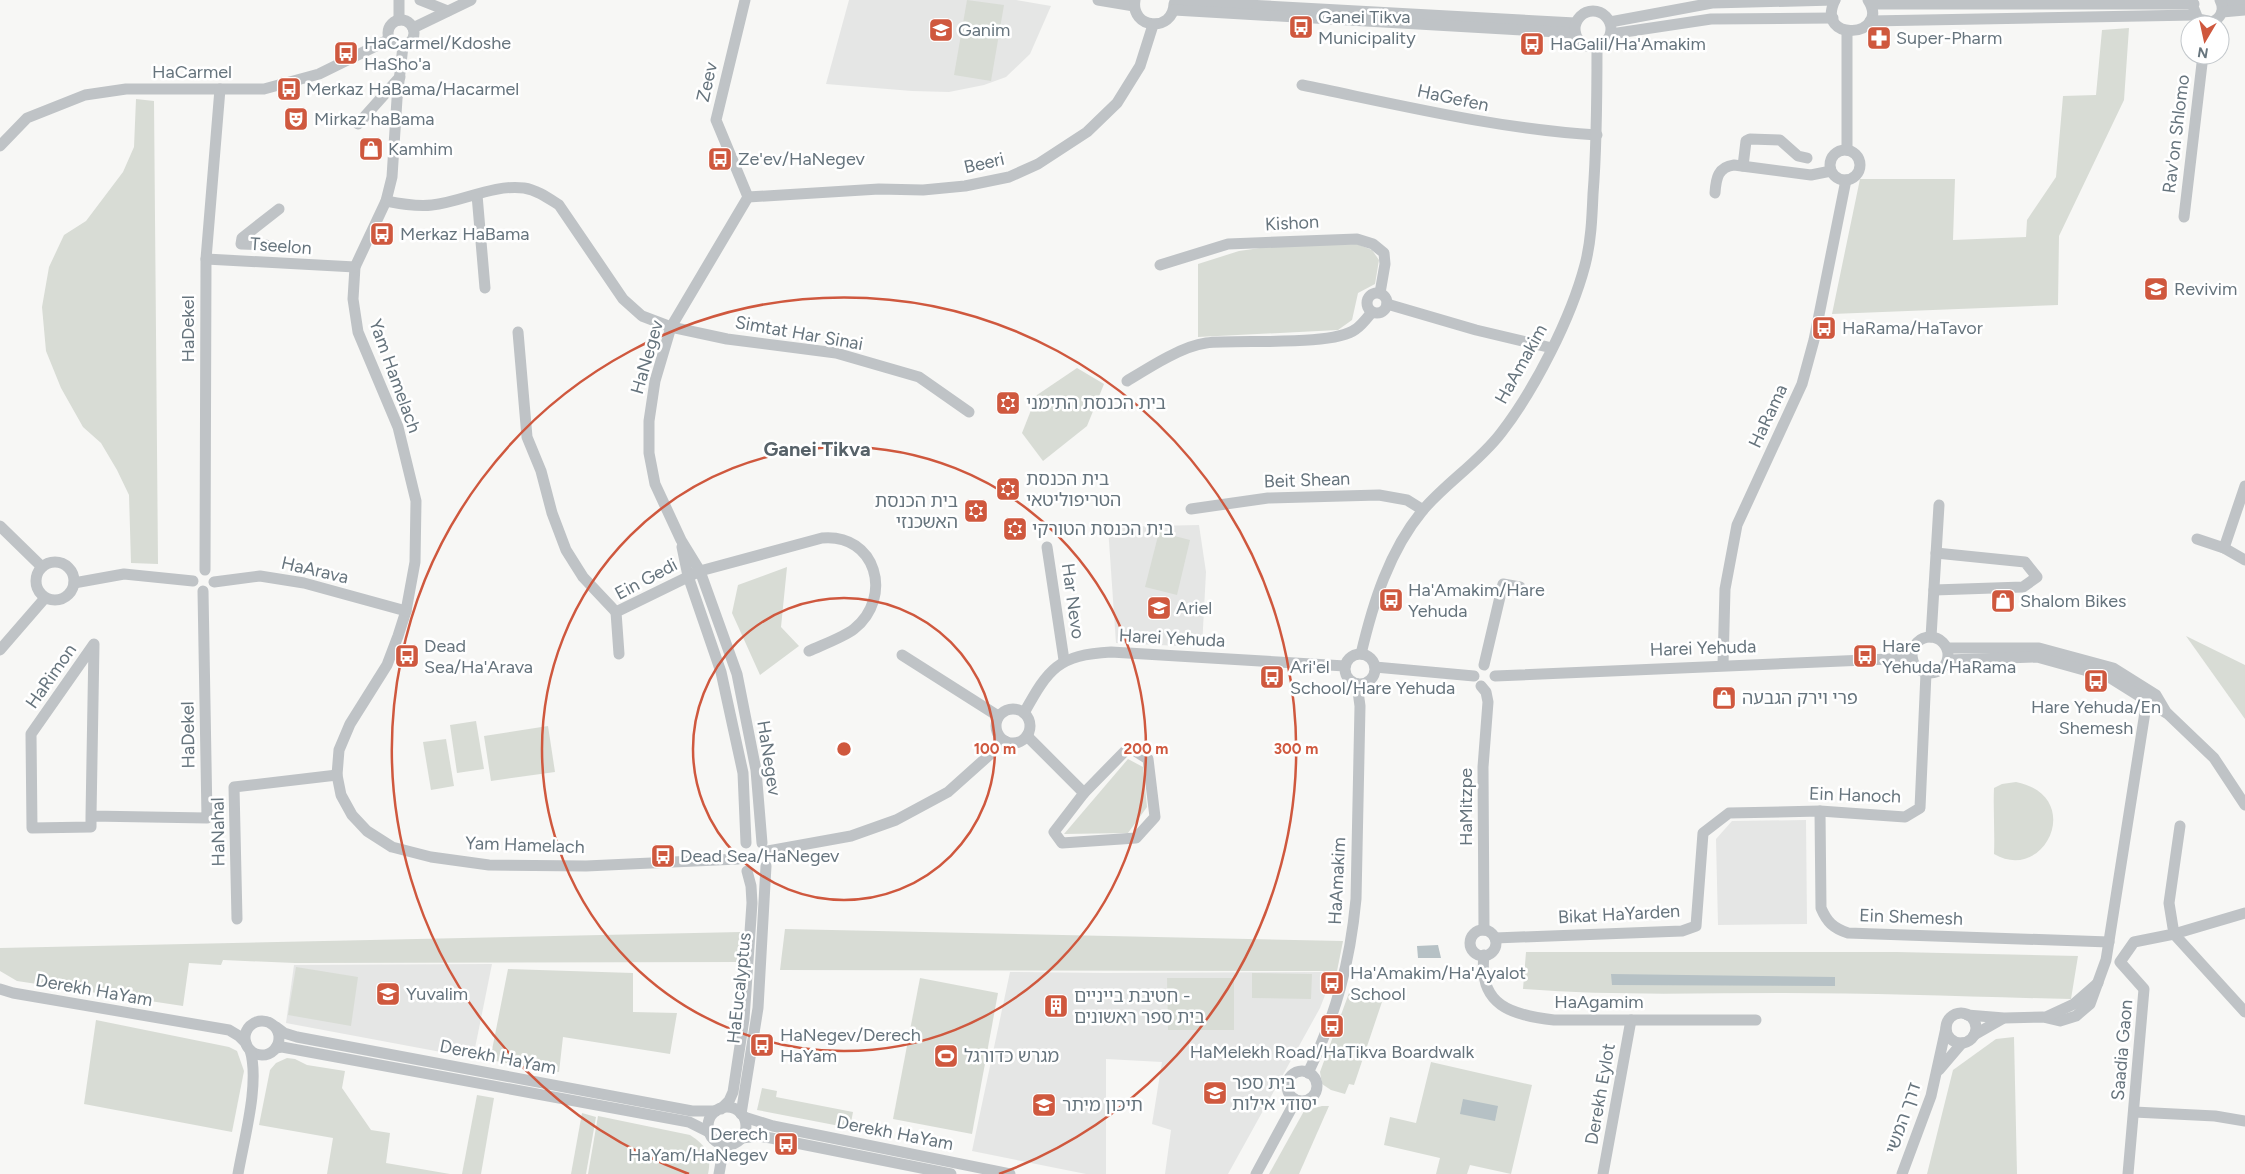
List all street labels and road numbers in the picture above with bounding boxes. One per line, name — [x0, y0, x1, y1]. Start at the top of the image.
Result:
street label: Zeev — [692, 59, 722, 104]
street label: HaCarmel — [152, 61, 232, 83]
street label: Rav'on Shlomo — [2158, 73, 2194, 195]
street label: HaGefen — [1415, 80, 1491, 116]
street label: Beeri — [962, 148, 1006, 178]
street label: Kishon — [1264, 211, 1320, 235]
street label: Tseelon — [250, 233, 312, 259]
street label: HaDekel — [177, 295, 199, 363]
street label: Simtat Har Sinai — [733, 311, 865, 355]
street label: Yam Hamelach — [364, 316, 426, 436]
street label: HaNegev — [626, 317, 668, 397]
street label: HaAmakim — [1490, 320, 1552, 408]
street label: HaRama — [1744, 381, 1792, 451]
street label: Beit Shean — [1263, 467, 1351, 493]
street label: HaArava — [279, 552, 351, 588]
street label: Ein Gedi — [611, 553, 681, 605]
street label: Har Nevo — [1057, 562, 1089, 640]
street label: Harei Yehuda — [1118, 624, 1226, 652]
street label: Harei Yehuda — [1649, 635, 1757, 661]
street label: HaRimon — [21, 639, 81, 713]
street label: HaDekel — [176, 701, 200, 769]
street label: HaNegev — [752, 719, 786, 798]
street label: HaMitzpe — [1455, 768, 1477, 846]
street label: Ein Hanoch — [1808, 782, 1902, 808]
street label: HaNahal — [206, 797, 230, 867]
street label: Yam Hamelach — [465, 832, 585, 858]
street label: HaAmakim — [1324, 837, 1350, 925]
street label: Bikat HaYarden — [1557, 900, 1681, 928]
street label: Ein Shemesh — [1859, 904, 1963, 930]
street label: HaEucalyptus — [722, 931, 756, 1045]
street label: Derekh HaYam — [34, 969, 154, 1011]
street label: HaAgamim — [1554, 991, 1644, 1013]
street label: Saadia Gaon — [2107, 999, 2137, 1101]
street label: Derekh HaYam — [438, 1035, 558, 1079]
street label: Derekh Eylot — [1580, 1041, 1620, 1146]
street label: דרך המשי — [1881, 1079, 1926, 1157]
street label: Derekh HaYam — [835, 1111, 955, 1155]

